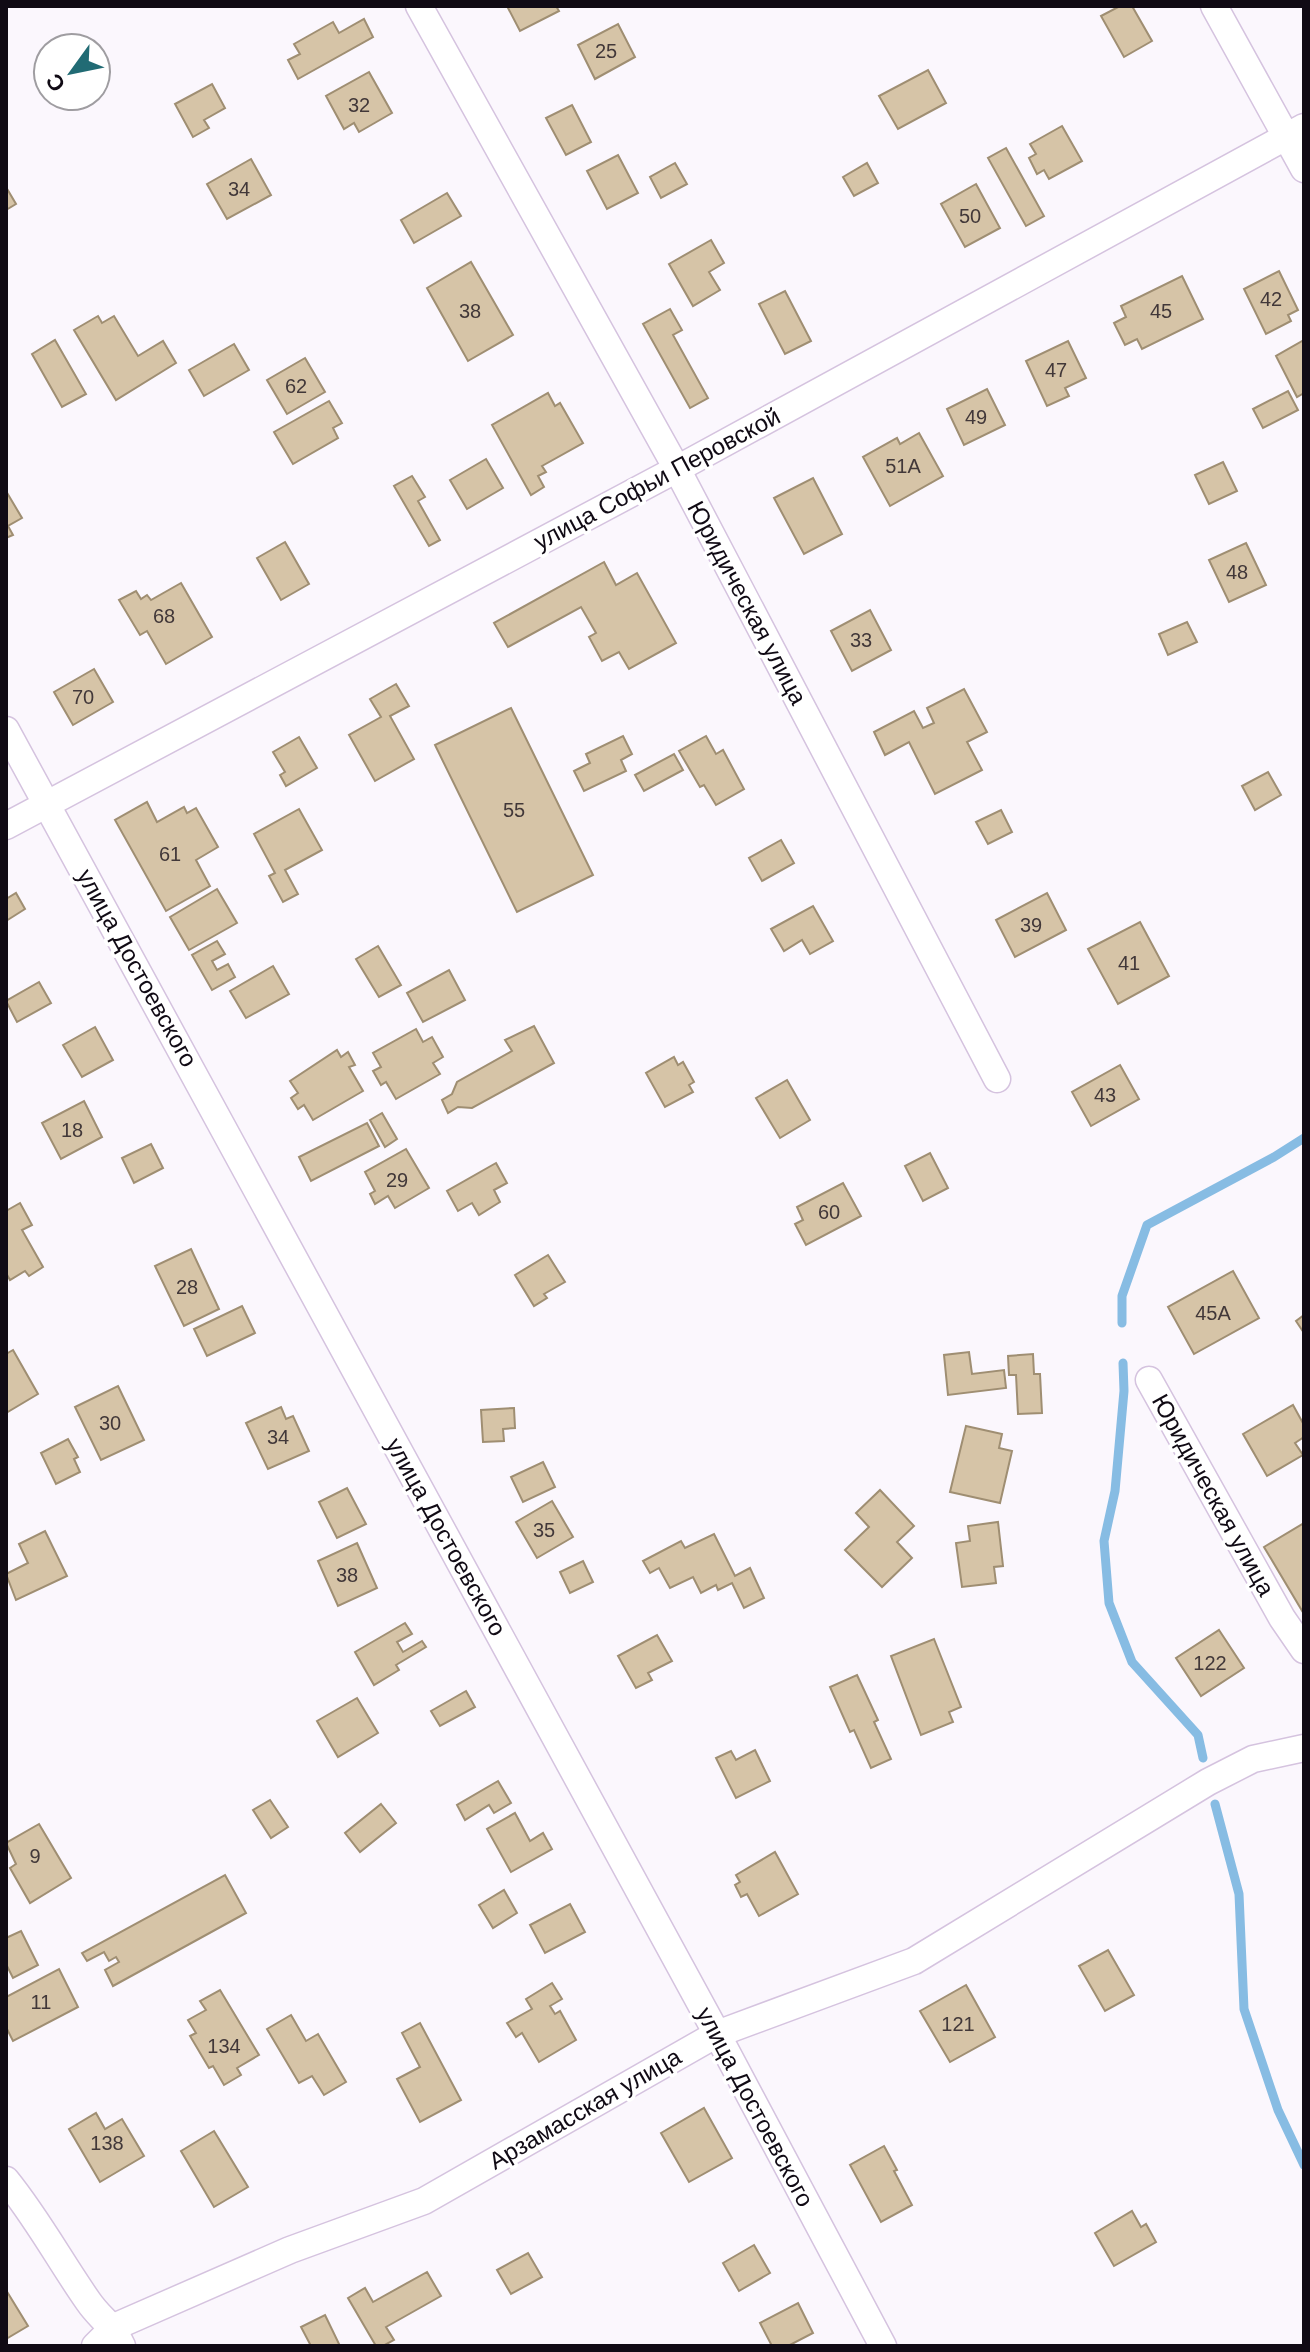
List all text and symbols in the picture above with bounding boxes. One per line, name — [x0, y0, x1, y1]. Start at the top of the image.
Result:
north arrow — [32, 32, 112, 112]
house number: 25 — [595, 40, 617, 62]
text: С — [41, 69, 70, 96]
house number: 32 — [348, 94, 370, 116]
house number: 34 — [228, 178, 250, 200]
house number: 50 — [959, 205, 981, 227]
house number: 42 — [1260, 288, 1282, 310]
house number: 38 — [459, 300, 481, 322]
house number: 45 — [1150, 300, 1172, 322]
house number: 47 — [1045, 359, 1067, 381]
house number: 62 — [285, 375, 307, 397]
street label: улица Софьи Перовской — [529, 402, 784, 555]
house number: 49 — [965, 406, 987, 428]
house number: 51А — [885, 455, 921, 477]
street label: Юридическая улица — [682, 497, 813, 710]
house number: 48 — [1226, 561, 1248, 583]
house number: 68 — [153, 605, 175, 627]
house number: 33 — [850, 629, 872, 651]
house number: 70 — [72, 686, 94, 708]
house number: 55 — [503, 799, 525, 821]
house number: 61 — [159, 843, 181, 865]
street label: улица Достоевского — [72, 864, 203, 1071]
house number: 39 — [1020, 914, 1042, 936]
house number: 41 — [1118, 952, 1140, 974]
house number: 43 — [1094, 1084, 1116, 1106]
house number: 18 — [61, 1119, 83, 1141]
house number: 29 — [386, 1169, 408, 1191]
house number: 60 — [818, 1201, 840, 1223]
house number: 28 — [176, 1276, 198, 1298]
house number: 45А — [1195, 1302, 1231, 1324]
street label: Юридическая улица — [1147, 1389, 1280, 1601]
house number: 30 — [99, 1412, 121, 1434]
house number: 34 — [267, 1426, 289, 1448]
street label: улица Достоевского — [381, 1433, 512, 1640]
house number: 35 — [533, 1519, 555, 1541]
house number: 38 — [336, 1564, 358, 1586]
house number: 122 — [1193, 1652, 1227, 1674]
house number: 9 — [29, 1845, 41, 1867]
house number: 11 — [31, 1991, 51, 2013]
street label: улица Достоевского — [691, 2002, 819, 2211]
house number: 121 — [941, 2013, 975, 2035]
house number: 134 — [207, 2035, 241, 2057]
street label: Арзамасская улица — [484, 2042, 686, 2175]
house number: 138 — [90, 2132, 124, 2154]

